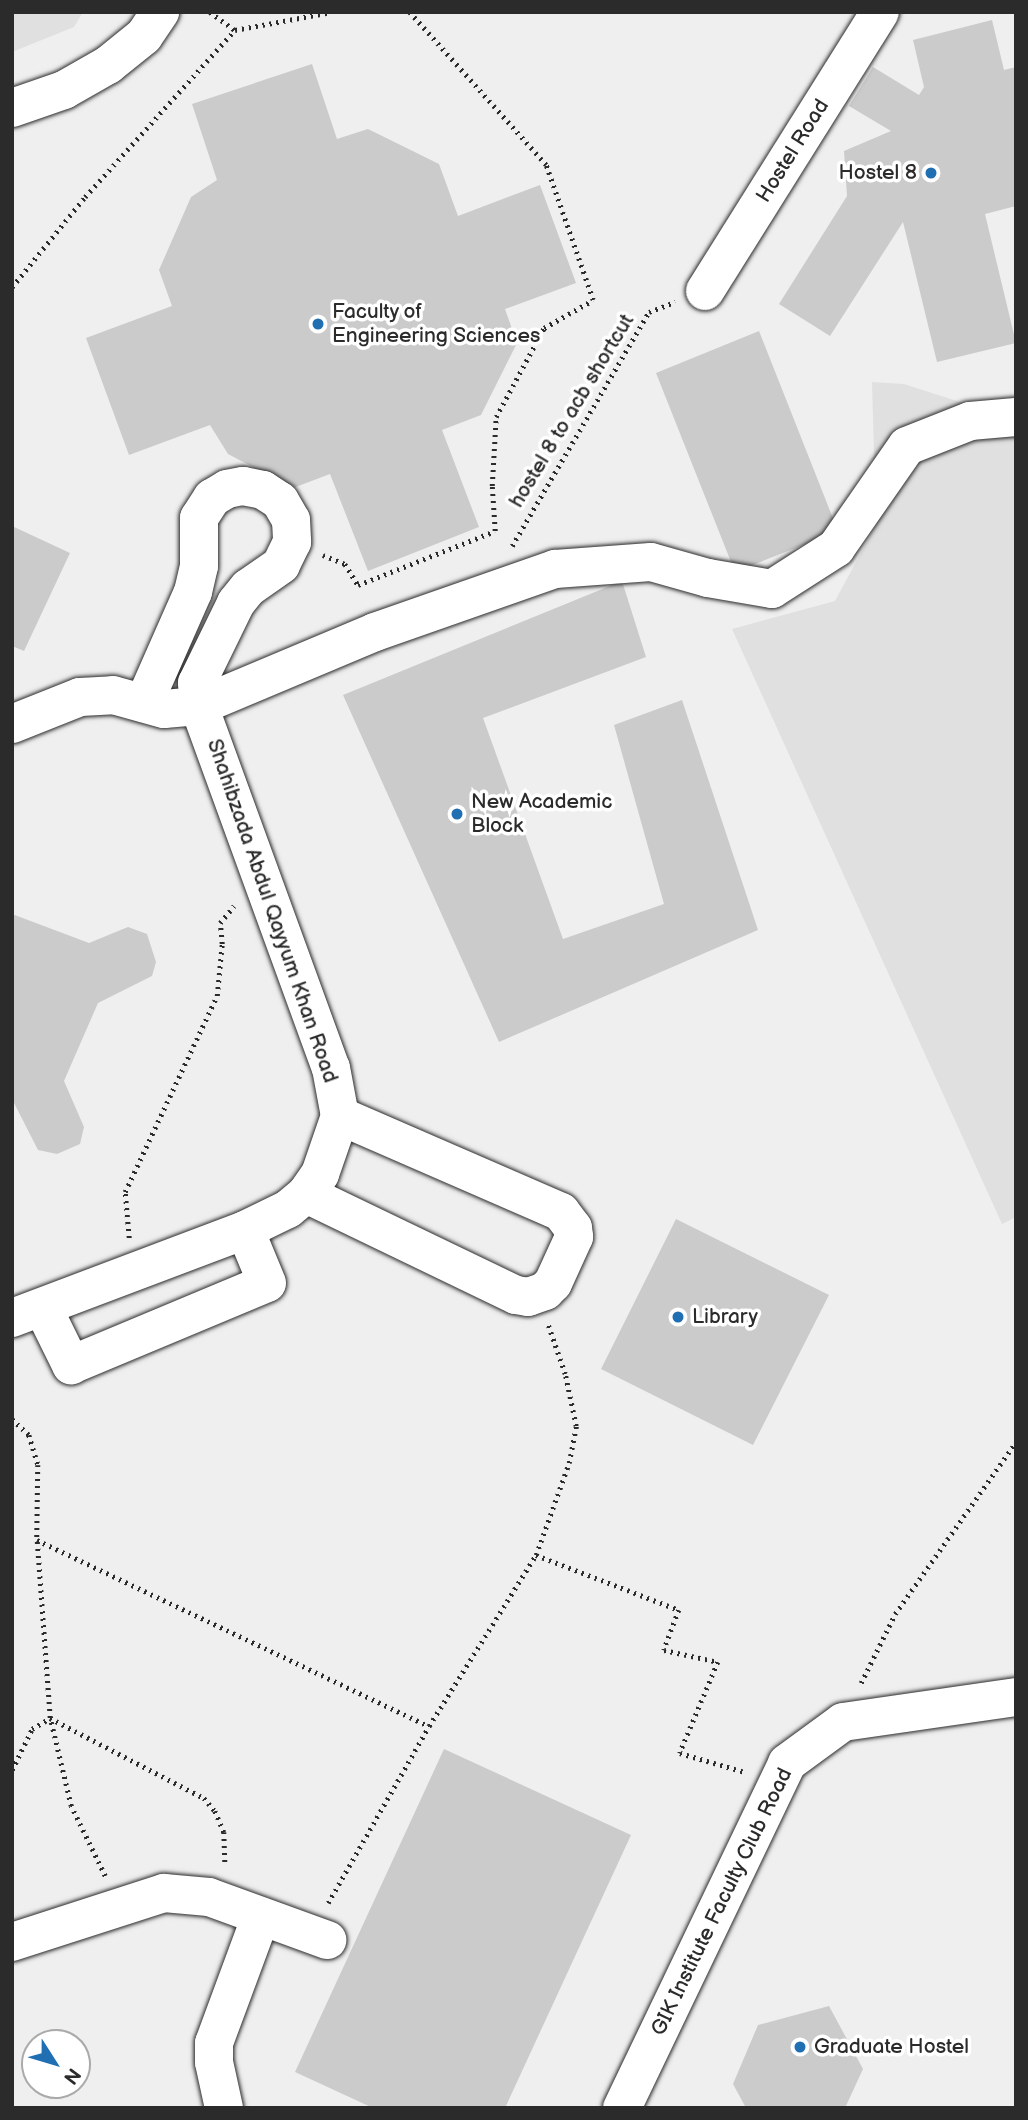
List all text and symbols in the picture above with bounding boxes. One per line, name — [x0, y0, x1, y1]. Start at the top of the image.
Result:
street label: Hostel Road — [751, 95, 835, 207]
place label: Hostel 8 — [838, 160, 917, 186]
marker: Hostel 8 — [923, 165, 939, 181]
place label: Faculty of Engineering Sciences — [332, 299, 541, 349]
street label: hostel 8 to acb shortcut — [504, 310, 640, 512]
marker: Faculty of Engineering Sciences — [310, 316, 326, 332]
street label: Shahibzada Abdul Qayyum Khan Road — [201, 736, 343, 1086]
place label: New Academic Block — [471, 789, 612, 839]
marker: New Academic Block — [449, 806, 465, 822]
place label: Library — [692, 1304, 758, 1330]
marker: Library — [670, 1309, 686, 1325]
street label: GIK Institute Faculty Club Road — [646, 1763, 798, 2041]
north arrow — [21, 2029, 91, 2099]
place label: Graduate Hostel — [814, 2034, 969, 2060]
marker: Graduate Hostel — [792, 2039, 808, 2055]
text: N — [58, 2063, 85, 2088]

